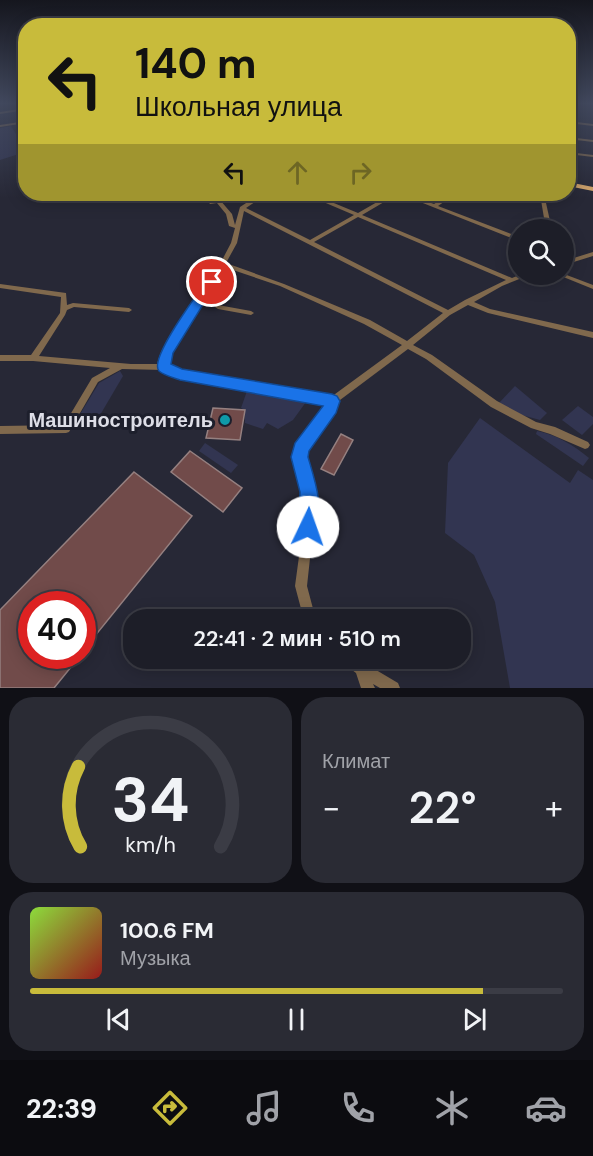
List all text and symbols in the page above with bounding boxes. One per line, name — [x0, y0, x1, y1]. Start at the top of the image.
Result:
text: 140 m — [135, 36, 257, 91]
icon: left — [36, 42, 114, 120]
text: Школьная улица — [135, 89, 342, 124]
icon: left — [218, 156, 251, 189]
icon: ahead — [281, 156, 314, 189]
icon: right — [344, 156, 377, 189]
map controls — [508, 219, 574, 285]
button: search — [508, 219, 574, 285]
pin — [186, 256, 237, 307]
icon: arrive — [195, 265, 228, 298]
place label: Машиностроитель — [28, 407, 213, 433]
marker: Машиностроитель — [218, 413, 232, 427]
position arrow — [276, 495, 340, 559]
speed limit sign: 40 — [18, 591, 96, 669]
text: 22:41 · 2 мин · 510 m — [193, 624, 401, 653]
text: Климат — [322, 748, 390, 774]
text: 34 — [111, 759, 190, 840]
text: 22° — [409, 778, 477, 837]
text: − — [322, 786, 340, 829]
text: + — [545, 786, 563, 829]
text: km/h — [125, 831, 176, 859]
text: 100.6 FM — [120, 916, 214, 945]
text: Музыка — [120, 945, 191, 971]
icon: previous — [102, 1003, 135, 1036]
icon: pause — [280, 1003, 313, 1036]
icon: next — [458, 1003, 491, 1036]
icon: directions — [149, 1087, 191, 1129]
icon: music — [243, 1087, 285, 1129]
icon: phone — [337, 1087, 379, 1129]
icon: climate — [431, 1087, 473, 1129]
icon: car — [525, 1087, 567, 1129]
text: 22:39 — [26, 1091, 97, 1126]

